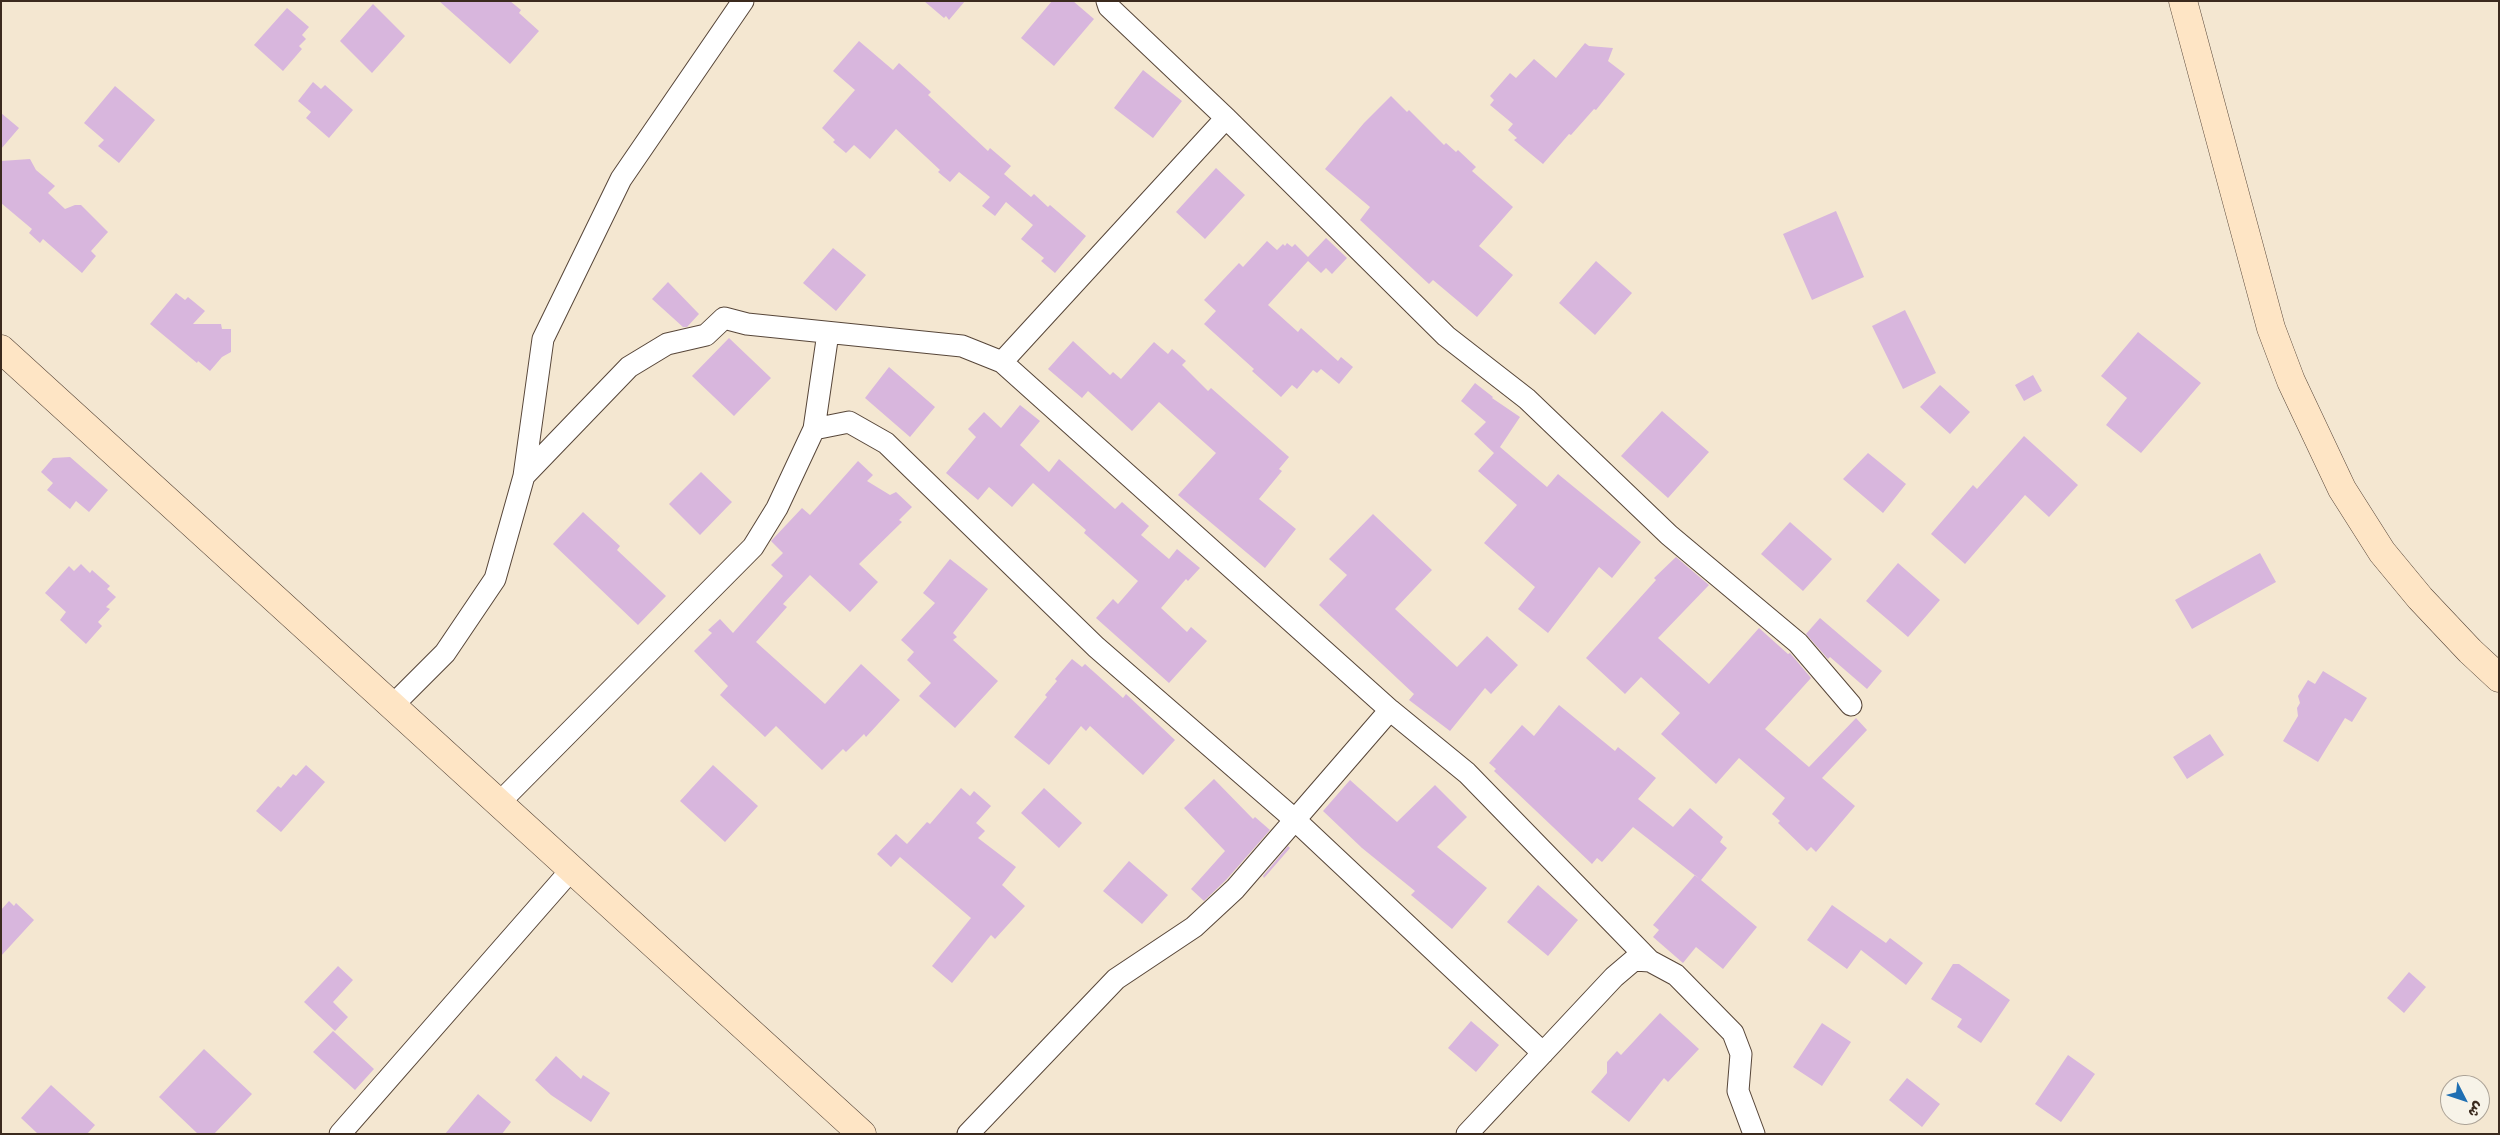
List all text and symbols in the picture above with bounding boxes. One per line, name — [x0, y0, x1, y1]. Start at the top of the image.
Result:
north arrow — [2440, 1075, 2490, 1125]
text: ش — [2464, 1098, 2487, 1121]

